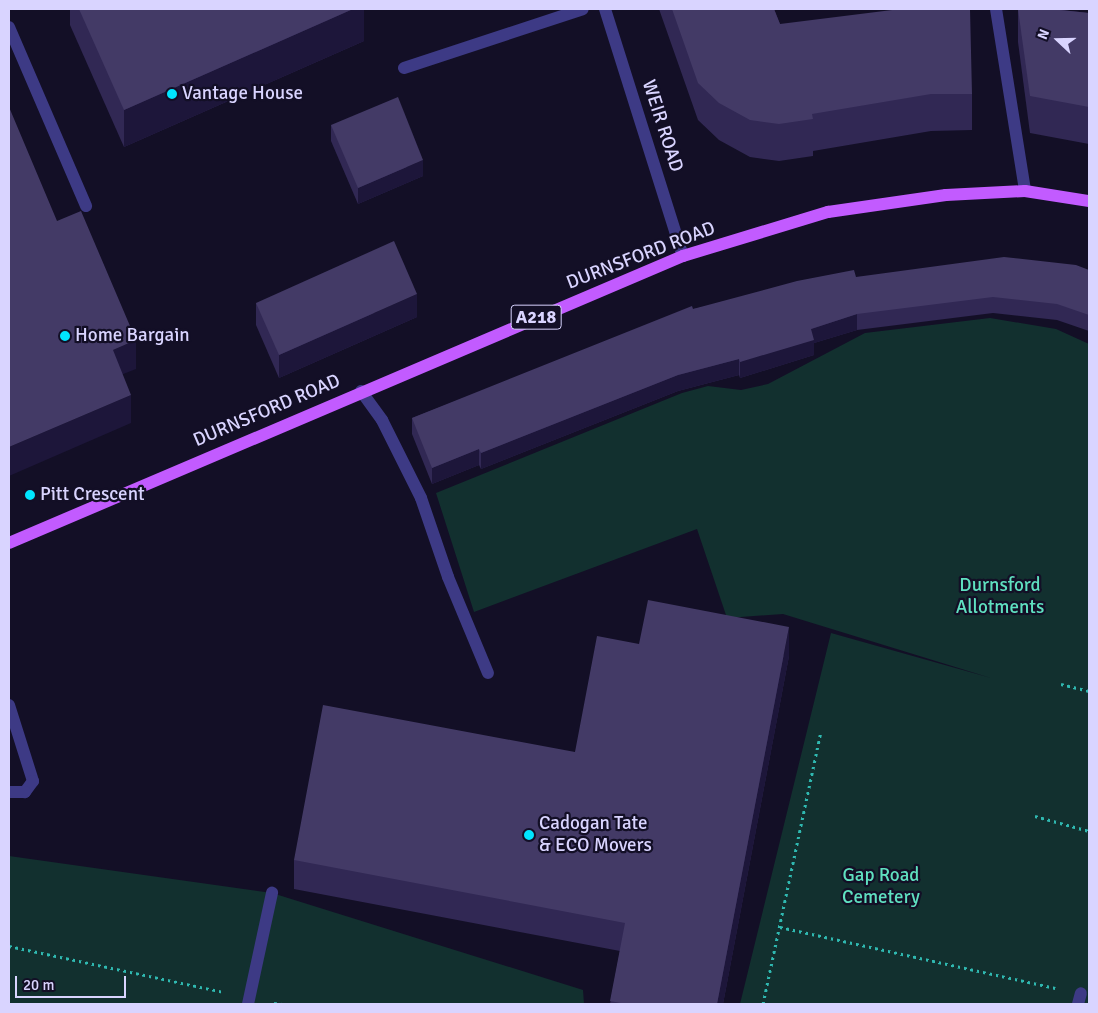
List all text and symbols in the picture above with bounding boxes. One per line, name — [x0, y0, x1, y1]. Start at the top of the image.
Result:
north arrow — [1033, 15, 1083, 65]
text: N — [1034, 27, 1053, 42]
street label: WEIR ROAD — [636, 77, 688, 175]
place label: Vantage House — [182, 83, 303, 105]
marker: Vantage House — [166, 88, 178, 100]
street label: DURNSFORD ROAD — [563, 217, 719, 295]
road number: A218 — [510, 302, 562, 332]
place label: Home Bargain — [75, 325, 190, 347]
marker: Home Bargain — [59, 330, 71, 342]
street label: DURNSFORD ROAD — [190, 370, 344, 452]
place label: Pitt Crescent — [40, 484, 145, 506]
marker: Pitt Crescent — [24, 489, 36, 501]
park label: Durnsford Allotments — [956, 575, 1044, 619]
place label: Cadogan Tate & ECO Movers — [539, 813, 652, 857]
marker: Cadogan Tate & ECO Movers — [523, 829, 535, 841]
park label: Gap Road Cemetery — [842, 865, 920, 909]
scale bar — [18, 966, 129, 998]
text: 20 m — [23, 976, 54, 994]

